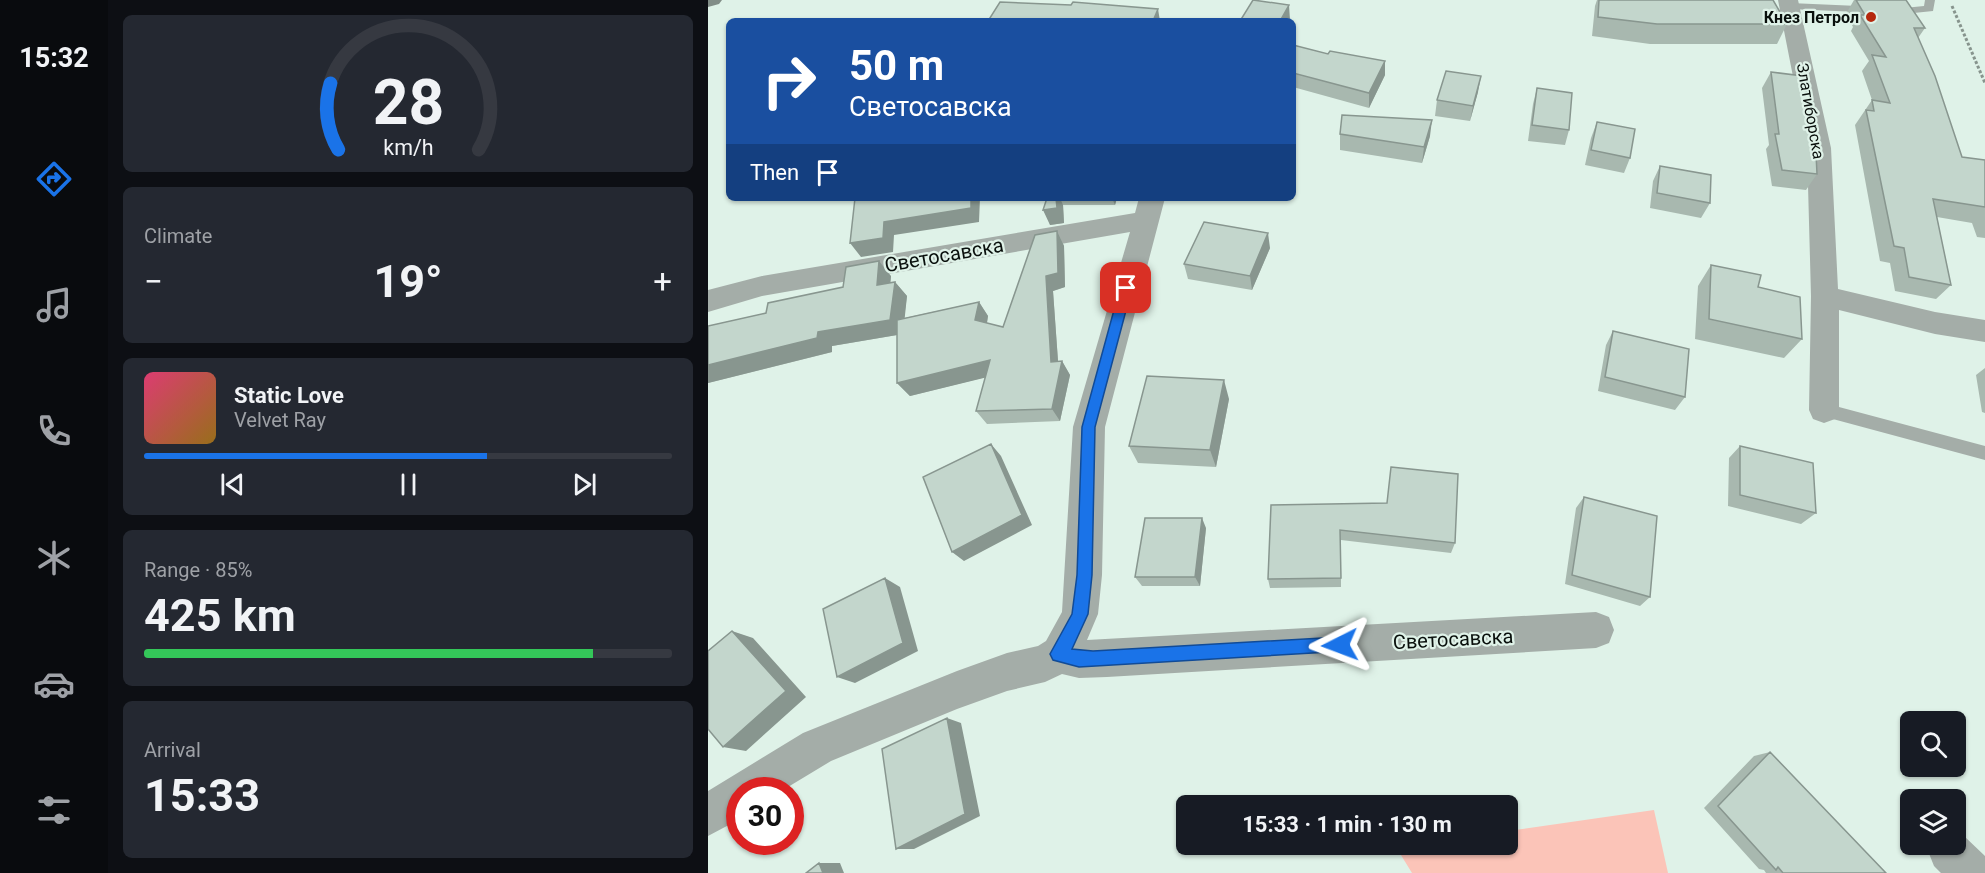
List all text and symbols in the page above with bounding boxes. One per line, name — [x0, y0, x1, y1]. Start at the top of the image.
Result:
place label: Кнез Петрол — [1764, 8, 1859, 27]
marker: Кнез Петрол — [1864, 10, 1878, 24]
text: 50 m — [849, 41, 944, 90]
text: 15:32 — [19, 42, 89, 74]
icon: right — [750, 42, 828, 120]
street label: Златиборска — [1793, 62, 1828, 160]
text: 28 — [372, 66, 444, 139]
text: Светосавска — [849, 91, 1012, 123]
text: km/h — [383, 136, 433, 161]
icon: arrive — [811, 156, 844, 189]
icon: directions — [33, 158, 75, 200]
text: Then — [750, 160, 799, 185]
text: Climate — [144, 224, 212, 248]
street label: Светосавска — [883, 233, 1005, 277]
text: 19° — [373, 255, 443, 308]
text: − — [144, 262, 163, 301]
text: + — [653, 262, 672, 301]
pin — [1100, 262, 1151, 313]
icon: arrive — [1109, 271, 1142, 304]
icon: music — [33, 284, 75, 326]
text: Static Love — [234, 383, 344, 408]
text: Velvet Ray — [234, 408, 326, 432]
icon: phone — [33, 410, 75, 452]
icon: previous — [216, 468, 249, 501]
icon: pause — [392, 468, 425, 501]
icon: next — [568, 468, 601, 501]
icon: climate — [33, 537, 75, 579]
text: Range · 85% — [144, 558, 252, 582]
text: 425 km — [144, 589, 296, 642]
position arrow — [1308, 613, 1372, 677]
street label: Светосавска — [1392, 624, 1514, 654]
icon: car — [33, 663, 75, 705]
map controls — [1900, 711, 1966, 855]
button: search — [1900, 711, 1966, 777]
text: Arrival — [144, 738, 201, 762]
text: 15:33 — [144, 769, 260, 822]
speed limit sign: 30 — [726, 777, 804, 855]
icon: filters — [33, 789, 75, 831]
button: layers — [1900, 789, 1966, 855]
text: 15:33 · 1 min · 130 m — [1242, 812, 1452, 837]

